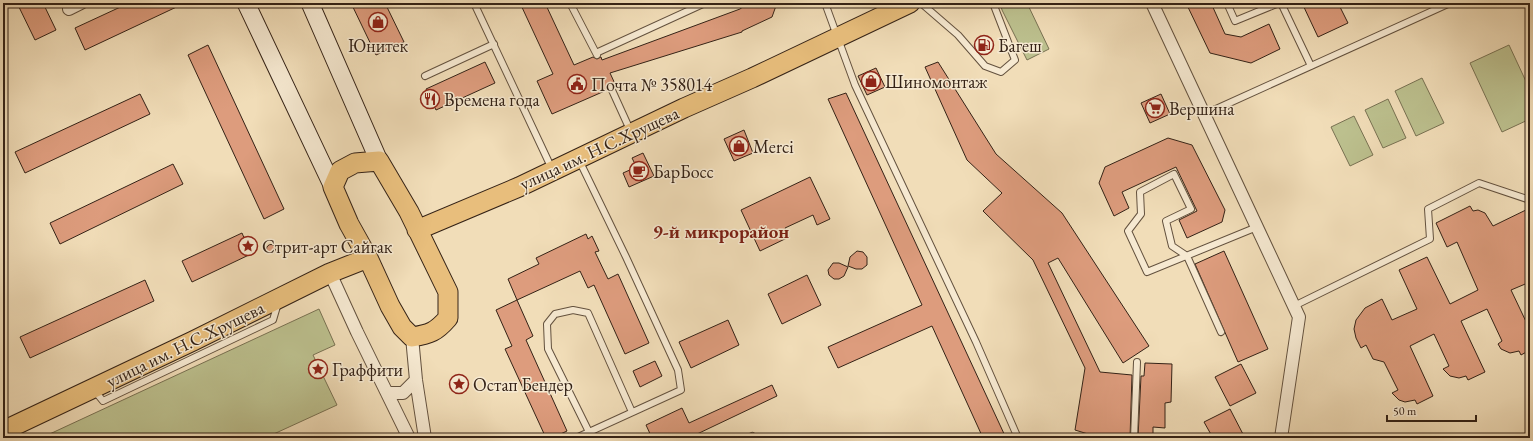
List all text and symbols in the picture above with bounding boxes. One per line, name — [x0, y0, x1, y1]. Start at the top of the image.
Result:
shop icon: Юнитек — [367, 11, 389, 33]
place label: Юнитек — [348, 34, 409, 57]
fuel station icon: Багеш — [973, 34, 995, 56]
place label: Багеш — [998, 34, 1042, 57]
shop icon: Шиномонтаж — [860, 70, 882, 92]
place label: Шиномонтаж — [885, 70, 988, 93]
public building icon: Почта № 358014 — [566, 73, 588, 95]
place label: Почта № 358014 — [591, 73, 712, 96]
restaurant icon: Времена года — [419, 88, 441, 110]
place label: Времена года — [444, 88, 540, 111]
supermarket icon: Вершина — [1144, 97, 1166, 119]
place label: Вершина — [1169, 97, 1235, 120]
street label: улица им. Н.С.Хрущева — [516, 101, 683, 195]
shop icon: Merci — [728, 135, 750, 157]
place label: Merci — [753, 135, 794, 158]
cafe icon: БарБосс — [628, 160, 650, 182]
place label: БарБосс — [653, 160, 714, 183]
district label: 9-й микрорайон — [653, 219, 789, 244]
place icon: Стрит-арт Сайгак — [237, 235, 259, 257]
place label: Стрит-арт Сайгак — [262, 235, 393, 258]
street label: улица им. Н.С.Хрущева — [102, 295, 269, 392]
place icon: Граффити — [307, 358, 329, 380]
place label: Граффити — [332, 358, 404, 381]
place icon: Остап Бендер — [448, 373, 470, 395]
place label: Остап Бендер — [473, 373, 573, 396]
scale bar — [1387, 397, 1476, 423]
text: 50 m — [1393, 403, 1417, 419]

